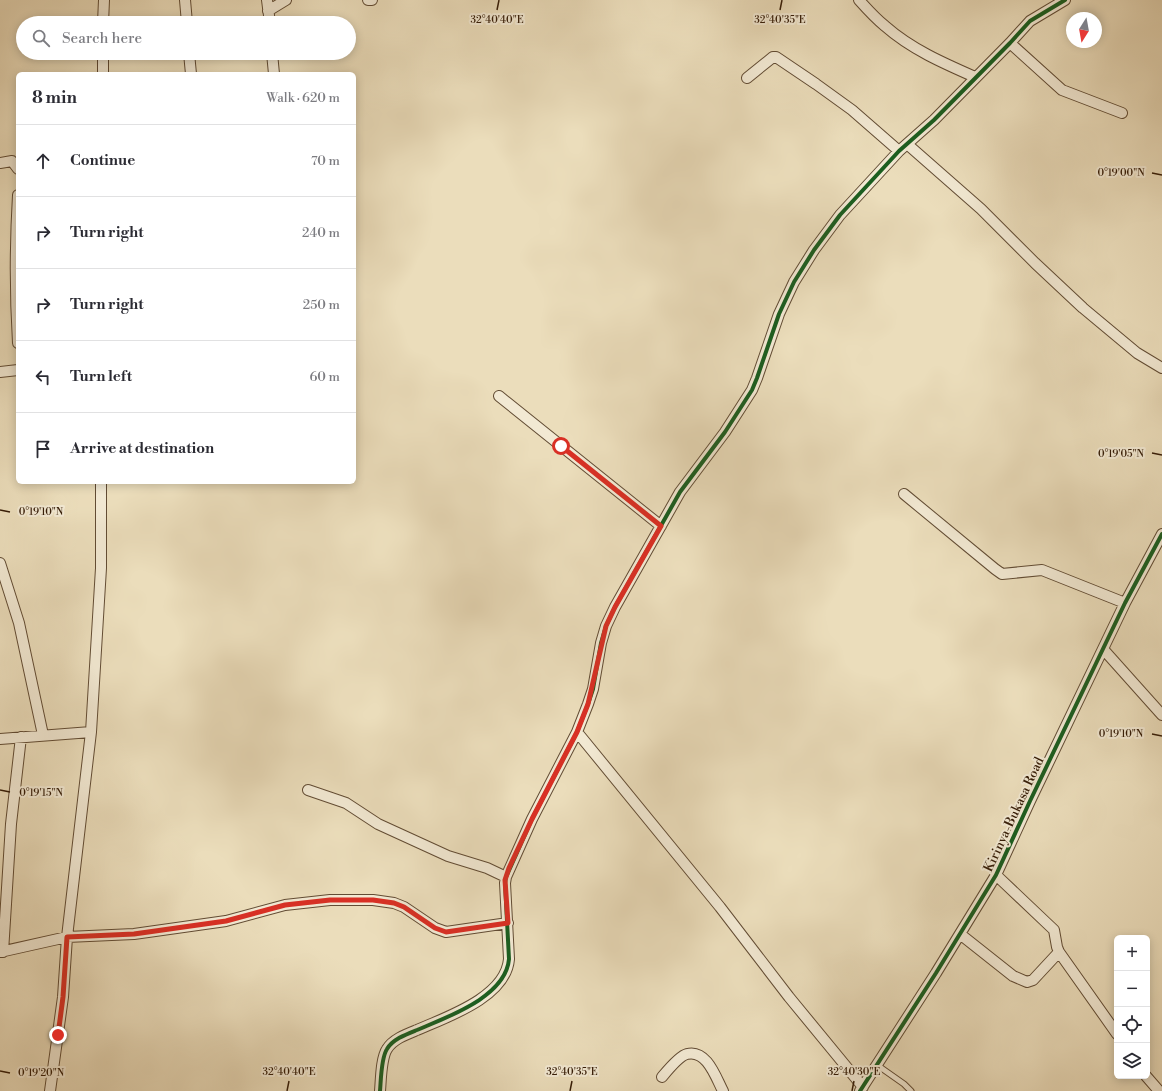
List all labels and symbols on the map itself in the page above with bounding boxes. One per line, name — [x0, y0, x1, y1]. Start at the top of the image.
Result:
north arrow — [1066, 12, 1102, 48]
text: 32°40'40"E — [470, 14, 524, 26]
text: 32°40'35"E — [754, 14, 806, 26]
text: 0°19'00"N — [1097, 167, 1145, 179]
route start — [552, 437, 570, 455]
text: 0°19'05"N — [1098, 448, 1145, 460]
text: 0°19'10"N — [19, 506, 64, 518]
text: 0°19'10"N — [1099, 728, 1144, 740]
street label: Kirinya-Bukasa Road — [980, 754, 1048, 874]
text: 0°19'15"N — [19, 787, 63, 799]
route end — [49, 1026, 67, 1044]
text: 32°40'40"E — [262, 1066, 316, 1078]
text: 32°40'35"E — [546, 1066, 598, 1078]
text: 32°40'30"E — [828, 1066, 880, 1078]
text: 0°19'20"N — [18, 1067, 65, 1079]

